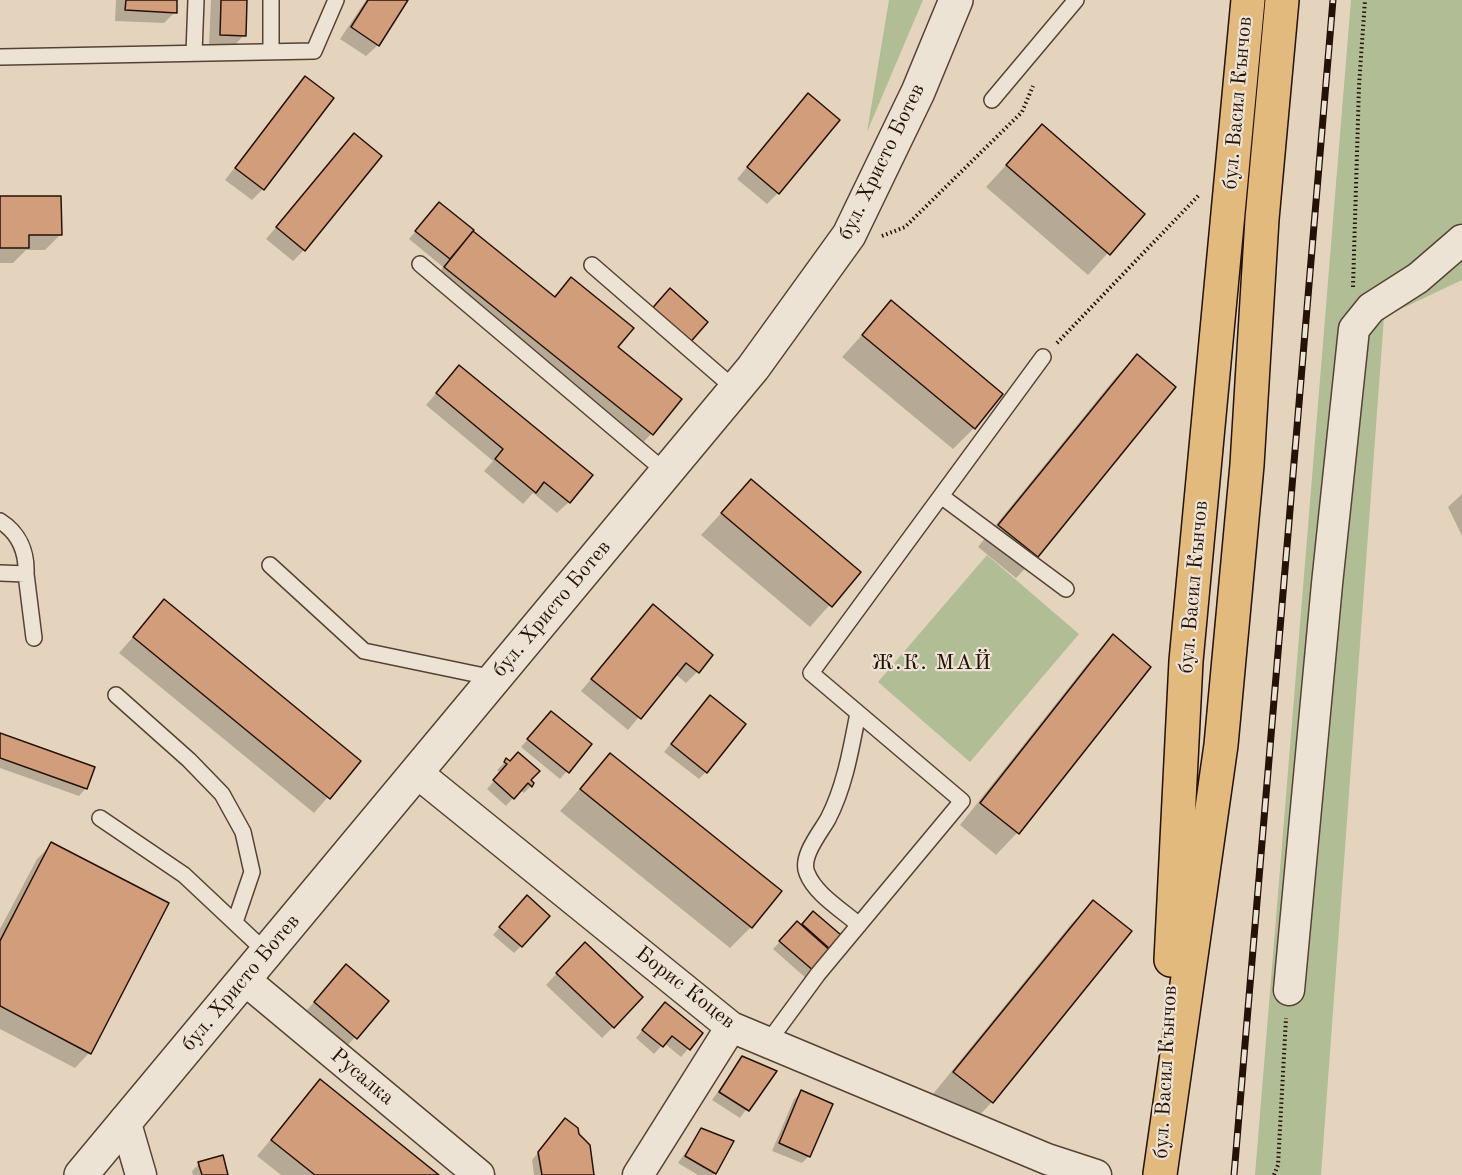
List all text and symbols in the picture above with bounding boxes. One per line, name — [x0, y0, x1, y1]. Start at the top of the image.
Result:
street label: бул. Васил Кънчов — [1218, 16, 1258, 190]
street label: бул. Христо Ботев — [833, 80, 931, 244]
street label: бул. Васил Кънчов — [1174, 500, 1214, 674]
street label: бул. Христо Ботев — [487, 535, 617, 683]
district label: Ж.К. МАЙ — [872, 650, 992, 676]
street label: бул. Христо Ботев — [176, 909, 306, 1057]
street label: Борис Коцев — [630, 941, 740, 1035]
street label: бул. Васил Кънчов — [1149, 985, 1183, 1159]
street label: Русалка — [325, 1043, 399, 1111]

